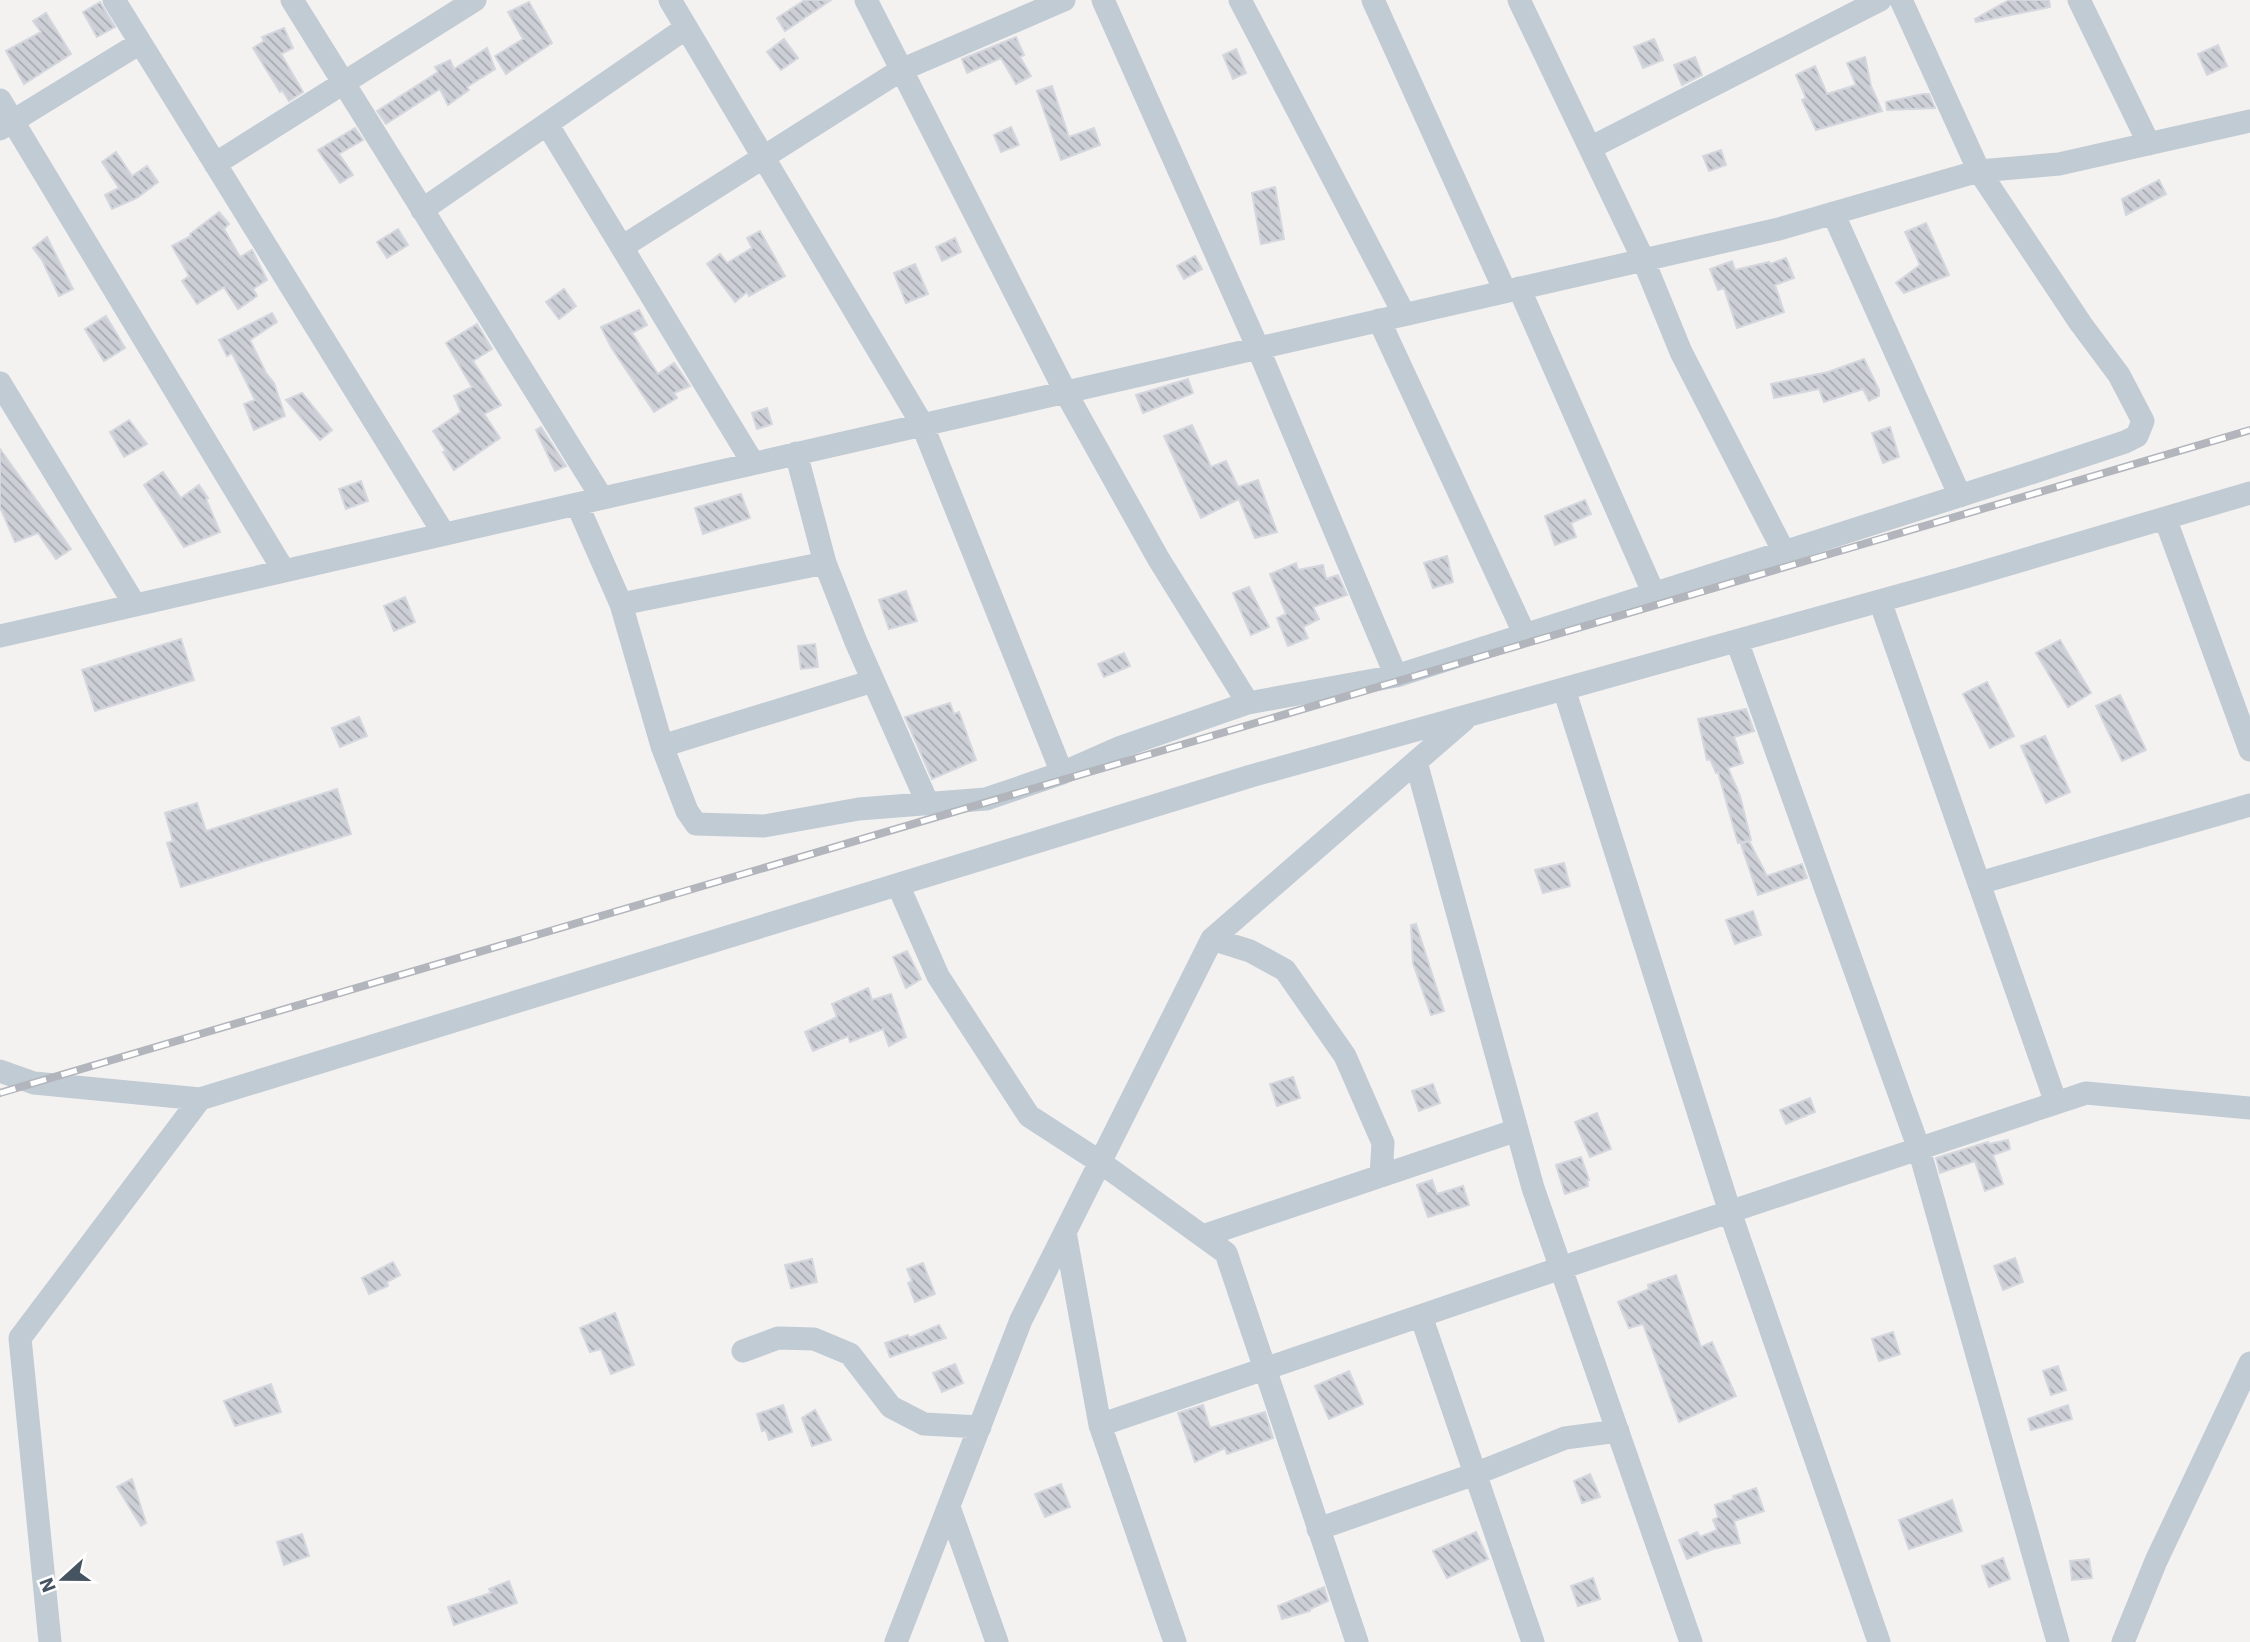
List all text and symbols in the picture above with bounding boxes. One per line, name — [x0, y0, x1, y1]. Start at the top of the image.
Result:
north arrow — [28, 1544, 98, 1614]
text: N — [33, 1574, 61, 1596]

